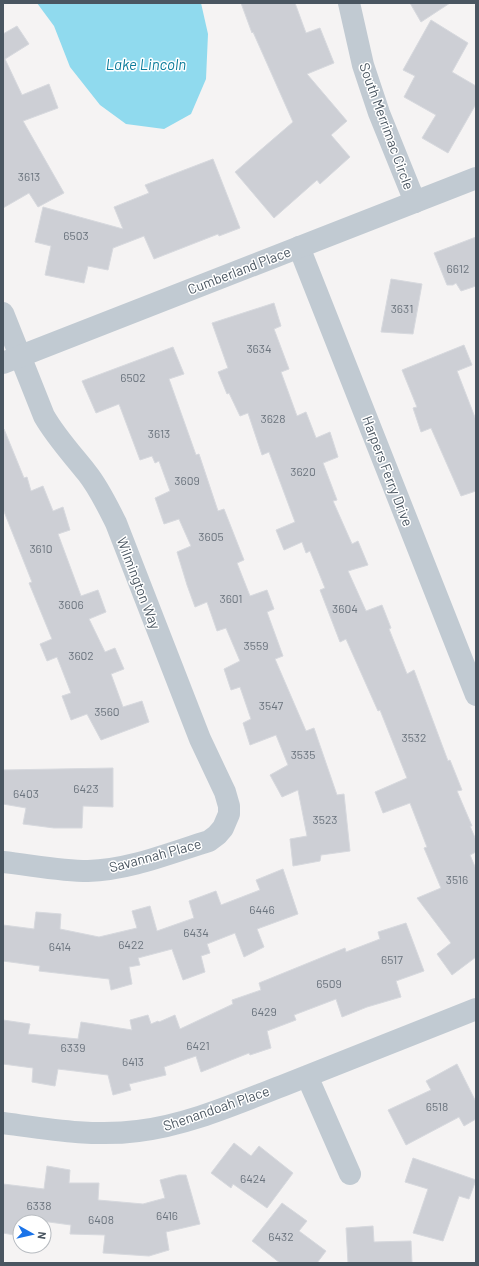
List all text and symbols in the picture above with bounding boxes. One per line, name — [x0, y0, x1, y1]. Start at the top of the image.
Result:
water label: Lake Lincoln — [106, 55, 186, 73]
street label: South Merrimac Circle — [356, 60, 418, 192]
house number: 3613 — [18, 169, 40, 183]
house number: 6503 — [63, 228, 89, 242]
street label: Cumberland Place — [185, 242, 293, 298]
house number: 6612 — [447, 261, 469, 275]
house number: 3631 — [391, 301, 413, 315]
house number: 3634 — [246, 341, 272, 355]
house number: 6502 — [120, 370, 146, 384]
house number: 3628 — [260, 411, 286, 425]
street label: Harpers Ferry Drive — [359, 413, 417, 529]
house number: 3613 — [148, 426, 170, 440]
house number: 3620 — [290, 464, 316, 478]
house number: 3609 — [174, 473, 200, 487]
house number: 3605 — [198, 529, 224, 543]
street label: Wilmington Way — [114, 535, 165, 632]
house number: 3610 — [29, 541, 53, 555]
house number: 3601 — [219, 591, 243, 605]
house number: 3606 — [58, 597, 84, 611]
house number: 3604 — [332, 601, 358, 615]
house number: 3559 — [244, 638, 268, 652]
house number: 3602 — [68, 648, 94, 662]
house number: 3547 — [259, 698, 283, 712]
house number: 3560 — [94, 704, 120, 718]
house number: 3532 — [402, 730, 426, 744]
house number: 3535 — [291, 747, 315, 761]
house number: 6423 — [73, 781, 99, 795]
house number: 6403 — [13, 786, 39, 800]
house number: 3523 — [313, 812, 337, 826]
street label: Savannah Place — [107, 835, 203, 875]
house number: 3516 — [446, 872, 468, 886]
house number: 6446 — [249, 902, 275, 916]
house number: 6434 — [183, 925, 209, 939]
house number: 6422 — [118, 937, 144, 951]
house number: 6414 — [49, 939, 71, 953]
house number: 6517 — [381, 952, 403, 966]
house number: 6509 — [316, 976, 342, 990]
house number: 6429 — [251, 1004, 277, 1018]
house number: 6421 — [186, 1038, 210, 1052]
house number: 6339 — [61, 1040, 85, 1054]
house number: 6413 — [122, 1054, 144, 1068]
street label: Shenandoah Place — [161, 1082, 271, 1134]
house number: 6518 — [426, 1099, 448, 1113]
house number: 6424 — [240, 1171, 266, 1185]
house number: 6338 — [27, 1198, 51, 1212]
house number: 6416 — [156, 1208, 178, 1222]
house number: 6408 — [88, 1212, 114, 1226]
north arrow — [12, 1214, 52, 1254]
house number: 6432 — [268, 1229, 294, 1243]
text: N — [35, 1231, 49, 1240]

